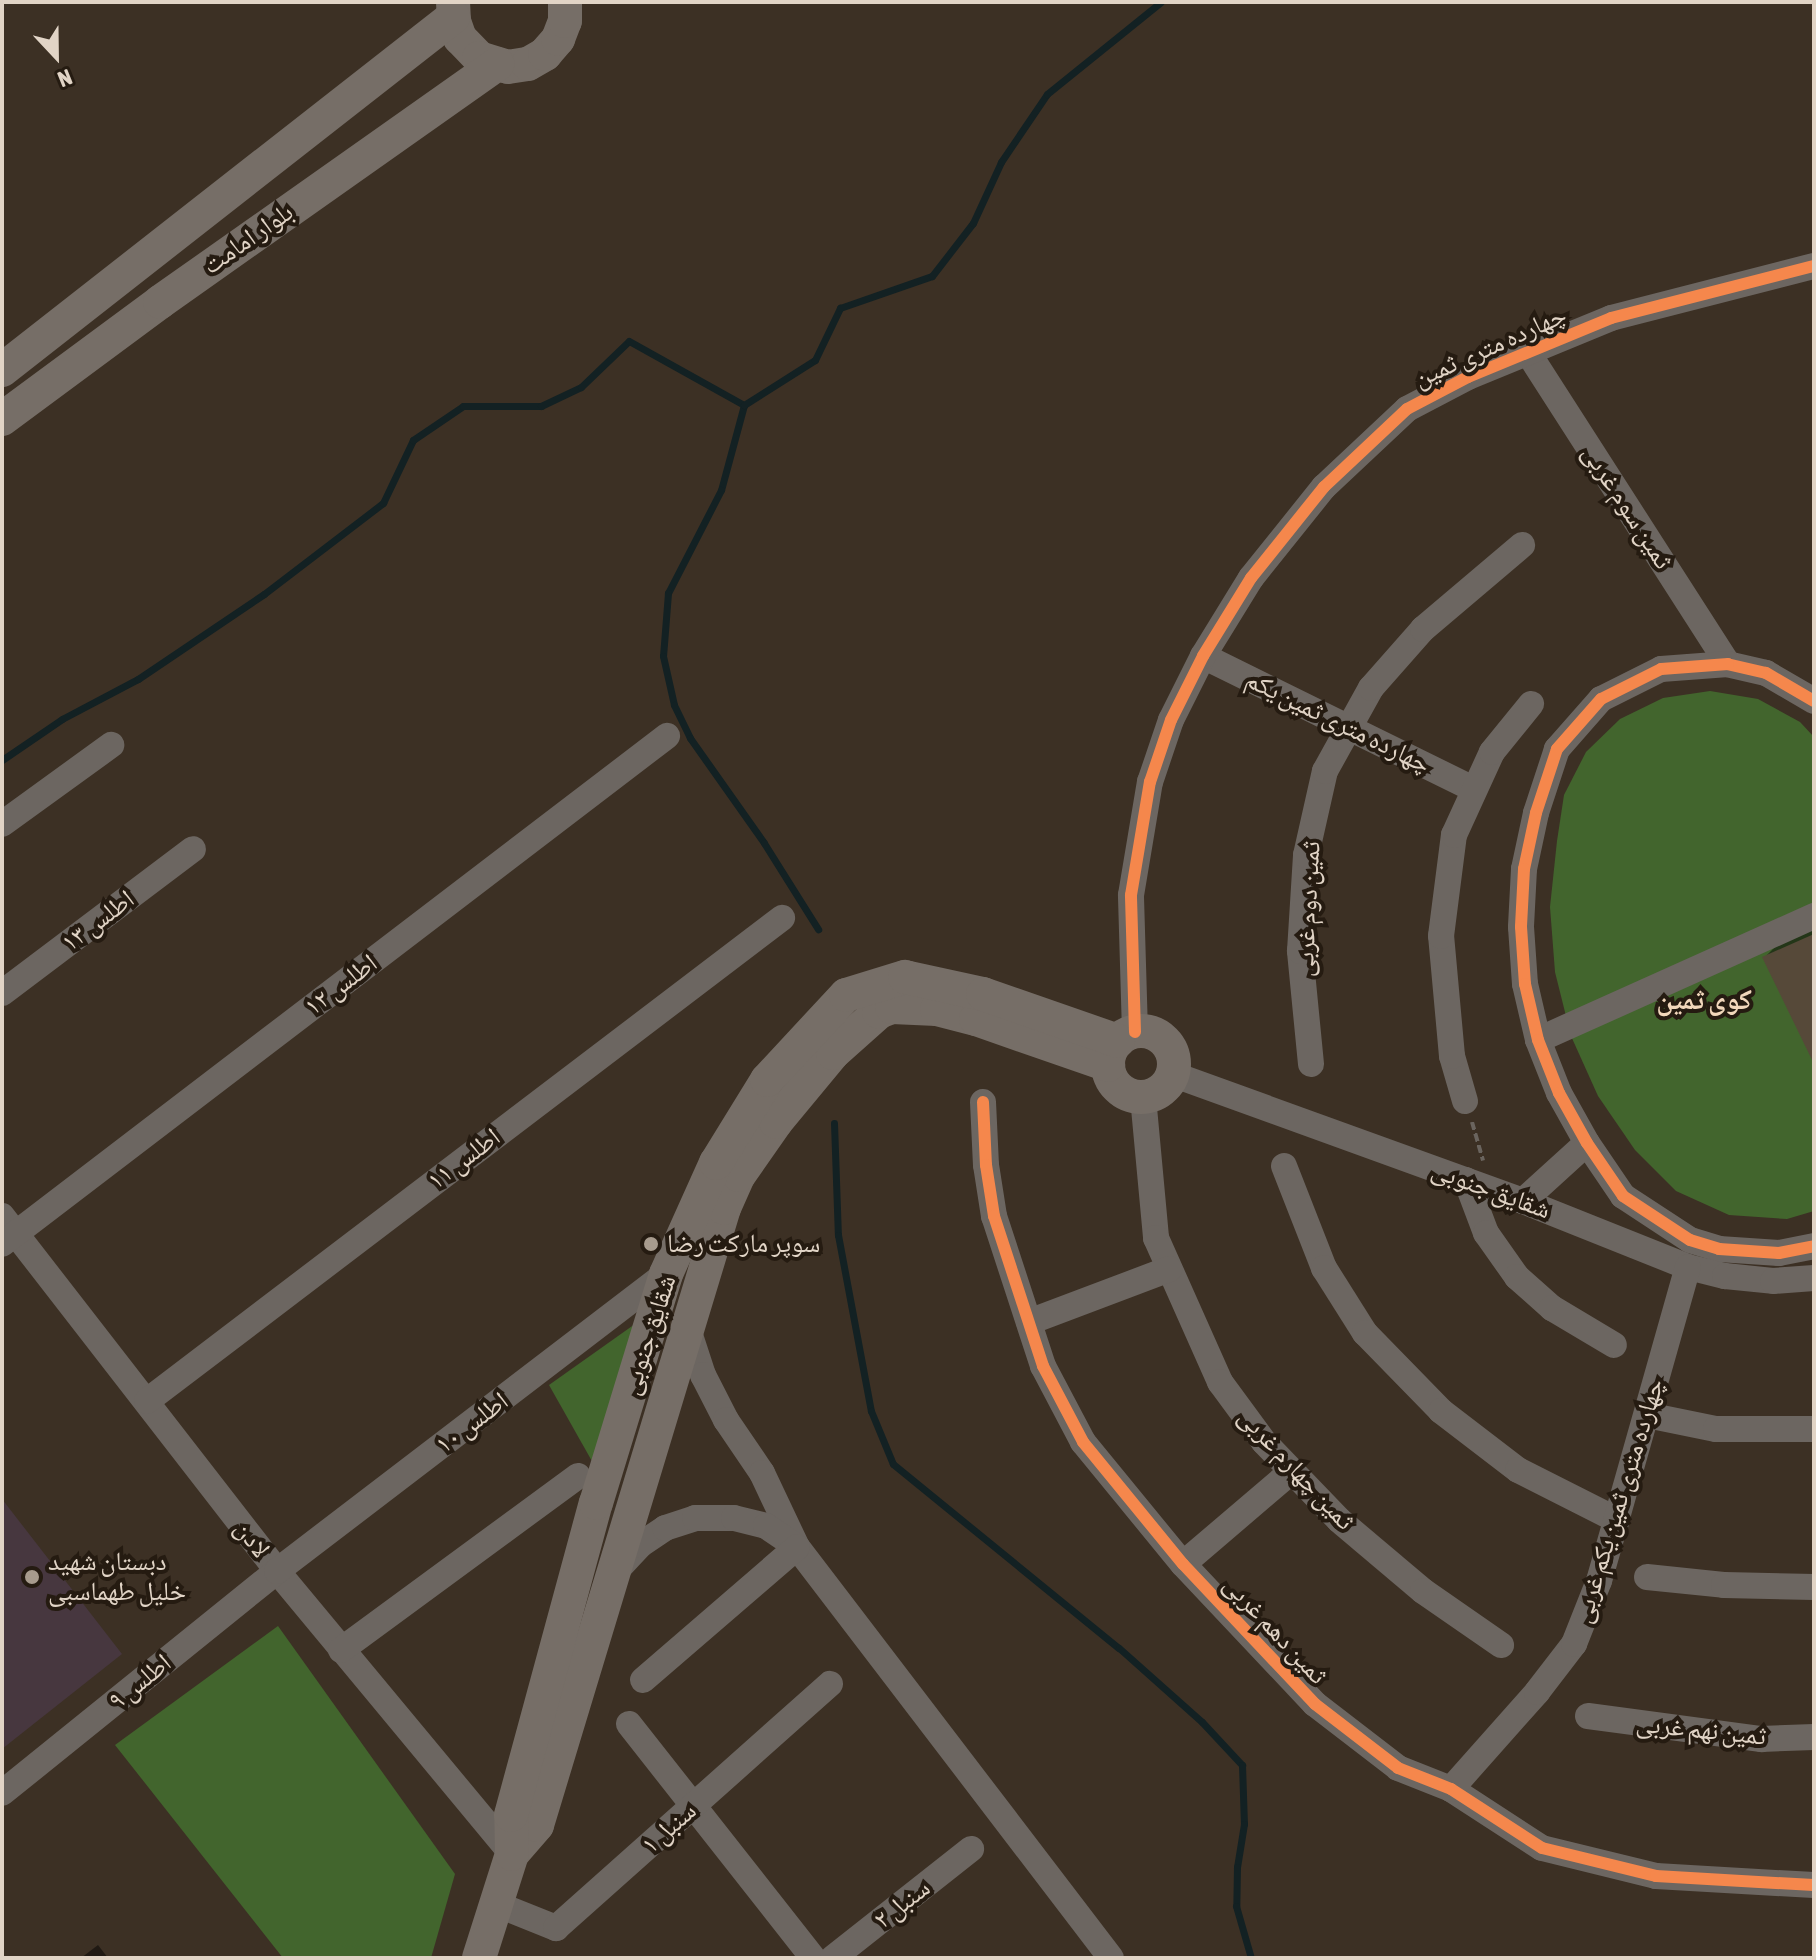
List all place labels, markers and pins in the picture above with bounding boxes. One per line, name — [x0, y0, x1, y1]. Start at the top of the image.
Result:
place label: سوپر مارکت رضا — [667, 1228, 820, 1260]
marker: سوپر مارکت رضا — [642, 1235, 660, 1253]
place label: دبستان شهید خلیل طهماسبی — [48, 1546, 186, 1608]
marker: دبستان شهید خلیل طهماسبی — [23, 1568, 41, 1586]

